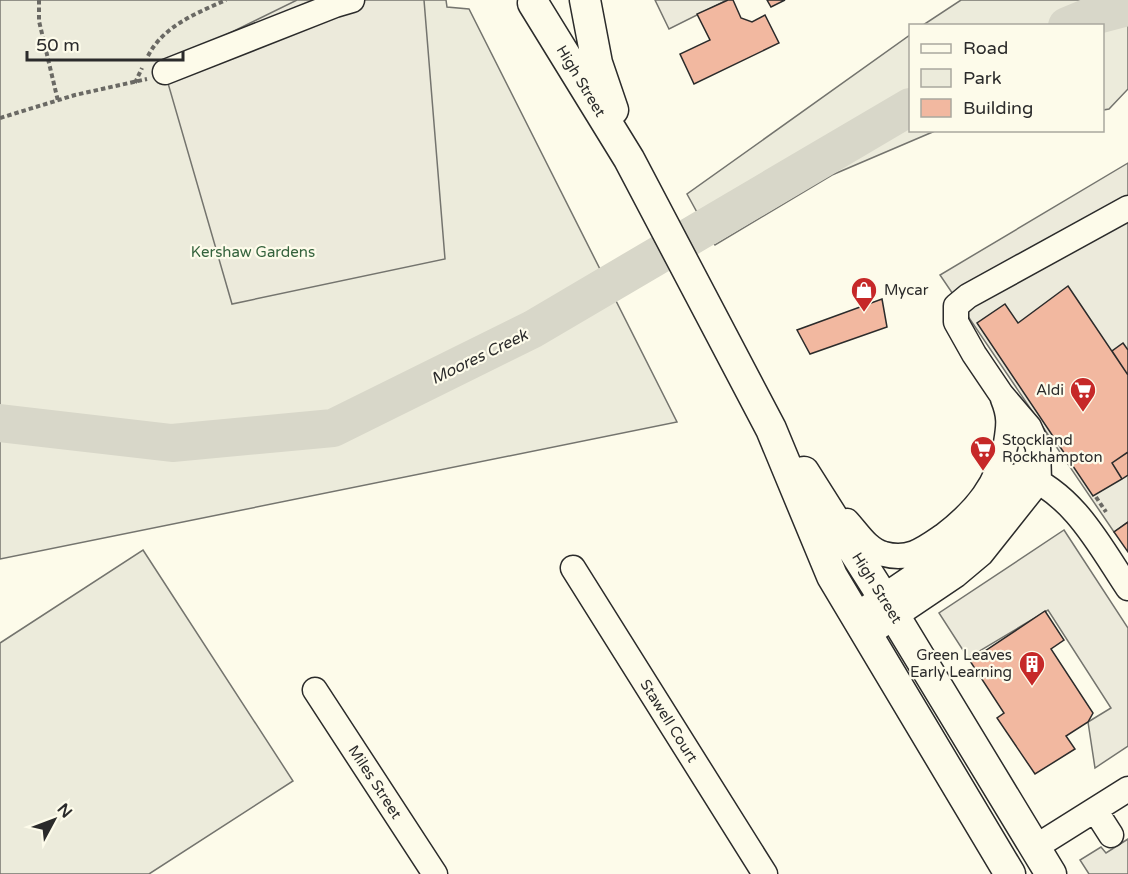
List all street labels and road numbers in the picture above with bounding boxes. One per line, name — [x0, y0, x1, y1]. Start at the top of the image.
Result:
street label: High Street — [553, 42, 610, 120]
street label: High Street — [848, 549, 906, 627]
street label: Stawell Court — [636, 676, 702, 766]
street label: Miles Street — [345, 742, 406, 822]

